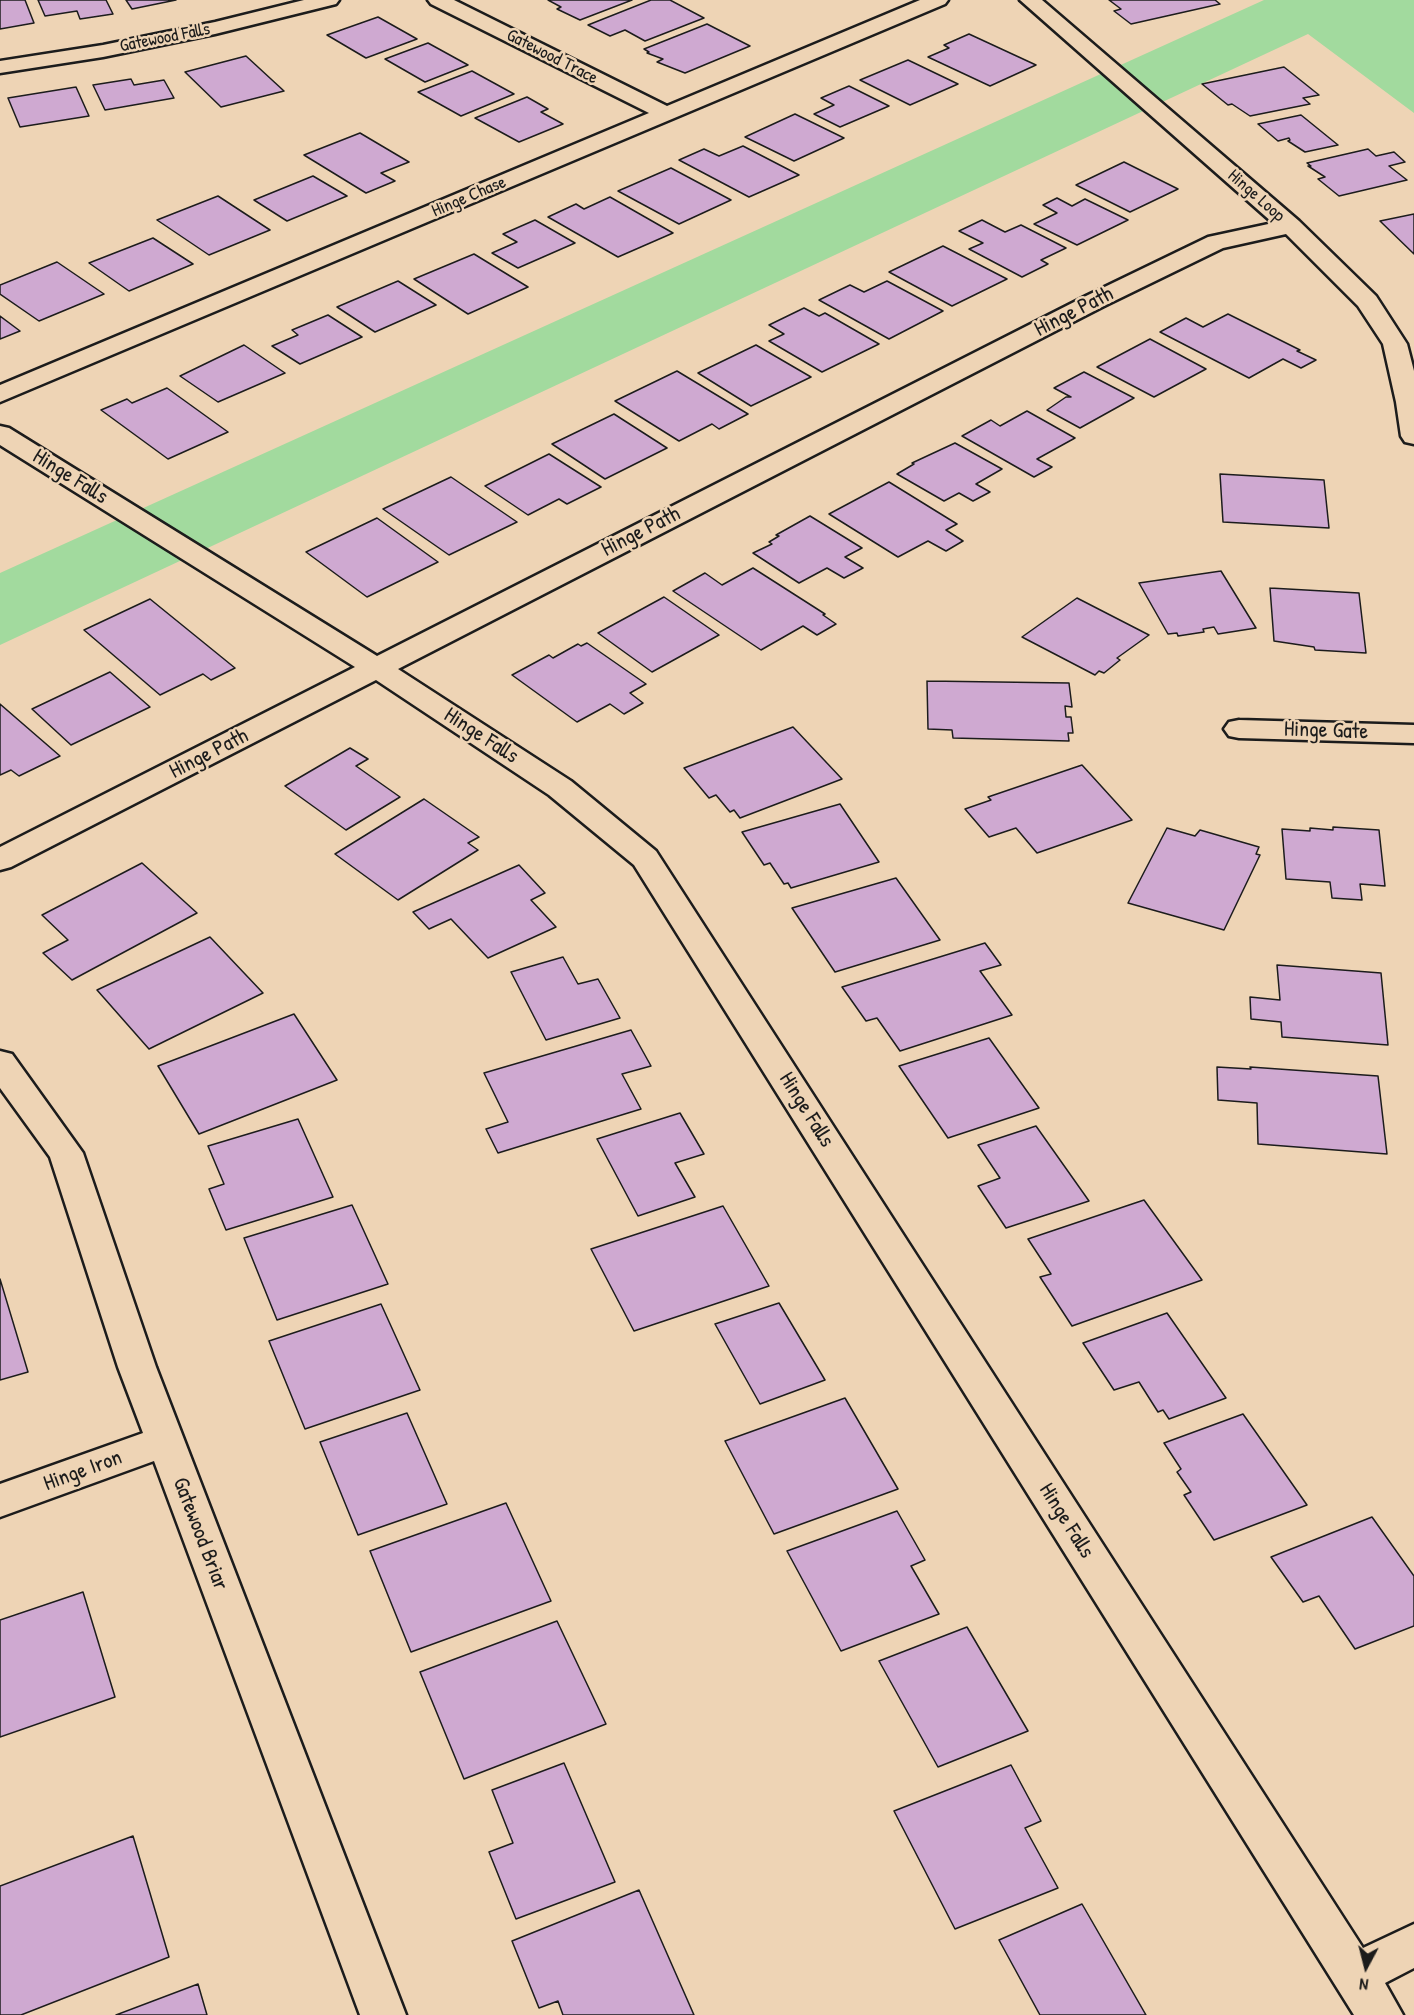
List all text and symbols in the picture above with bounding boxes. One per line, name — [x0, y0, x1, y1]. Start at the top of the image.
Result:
street label: Gatewood Falls — [118, 19, 212, 57]
street label: Gatewood Trace — [503, 25, 601, 89]
street label: Hinge Loop — [1223, 165, 1289, 227]
street label: Hinge Chase — [429, 172, 509, 222]
street label: Hinge Path — [1030, 281, 1118, 343]
street label: Hinge Falls — [28, 444, 112, 510]
street label: Hinge Path — [597, 501, 685, 563]
street label: Hinge Falls — [439, 702, 523, 770]
street label: Hinge Gate — [1283, 716, 1369, 746]
street label: Hinge Path — [165, 723, 253, 785]
street label: Hinge Falls — [773, 1068, 839, 1152]
street label: Hinge Iron — [40, 1445, 126, 1497]
street label: Gatewood Briar — [166, 1474, 234, 1594]
street label: Hinge Falls — [1033, 1479, 1099, 1563]
north arrow — [1336, 1937, 1396, 1997]
text: N — [1358, 1973, 1369, 1996]

